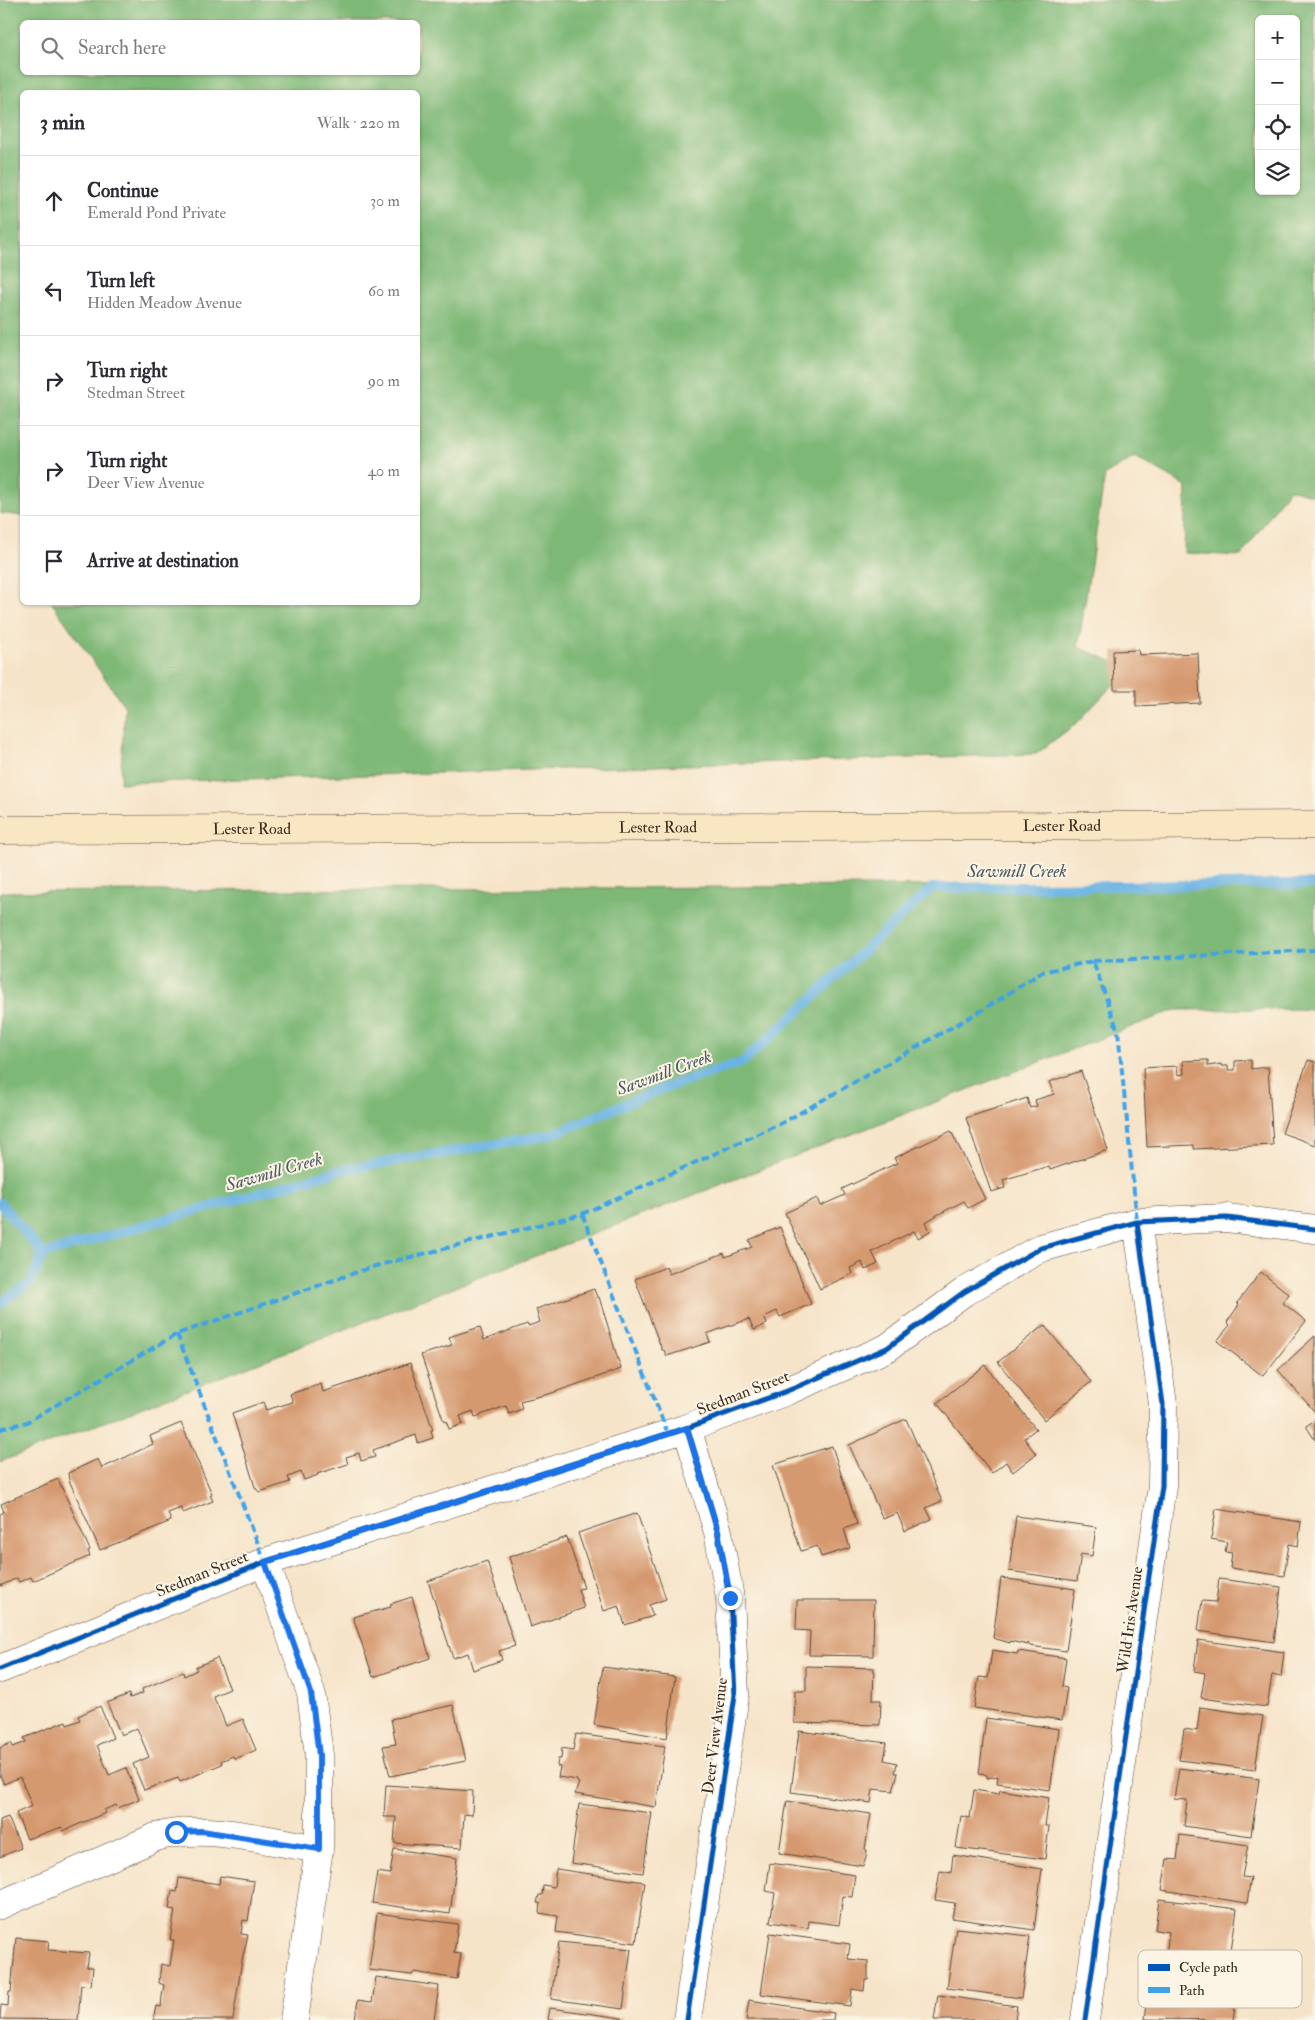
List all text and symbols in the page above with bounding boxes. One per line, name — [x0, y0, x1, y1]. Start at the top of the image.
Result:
map controls — [1255, 15, 1300, 195]
button: + — [1255, 15, 1300, 60]
search box — [20, 20, 420, 75]
icon: search — [38, 34, 66, 62]
text: Search here — [78, 36, 166, 60]
button: − — [1255, 60, 1300, 105]
button: locate — [1255, 105, 1300, 150]
text: 3 min — [40, 109, 85, 136]
text: Walk · 220 m — [317, 113, 400, 133]
button: layers — [1255, 150, 1300, 195]
text: Continue — [87, 179, 158, 203]
icon: ahead — [40, 187, 68, 215]
text: 30 m — [370, 191, 400, 211]
text: Emerald Pond Private — [87, 203, 226, 223]
text: Turn left — [87, 269, 155, 293]
icon: left — [40, 277, 68, 305]
text: 60 m — [368, 281, 400, 301]
text: Hidden Meadow Avenue — [87, 293, 242, 313]
text: Turn right — [87, 359, 167, 383]
icon: right — [40, 367, 68, 395]
text: 90 m — [368, 371, 400, 391]
text: Stedman Street — [87, 383, 185, 403]
text: Turn right — [87, 449, 167, 473]
icon: right — [40, 457, 68, 485]
text: 40 m — [367, 461, 400, 481]
text: Deer View Avenue — [87, 473, 204, 493]
icon: arrive — [40, 547, 68, 575]
text: Arrive at destination — [87, 549, 239, 573]
street label: Lester Road — [1023, 816, 1101, 836]
street label: Lester Road — [619, 817, 697, 838]
street label: Lester Road — [213, 819, 291, 839]
water label: Sawmill Creek — [966, 860, 1067, 883]
water label: Sawmill Creek — [612, 1045, 715, 1101]
water label: Sawmill Creek — [222, 1147, 325, 1197]
street label: Stedman Street — [694, 1366, 792, 1420]
street label: Stedman Street — [153, 1546, 251, 1602]
street label: Wild Iris Avenue — [1112, 1565, 1147, 1676]
route end — [719, 1587, 742, 1610]
street label: Deer View Avenue — [698, 1676, 732, 1795]
route start — [165, 1821, 188, 1844]
legend — [1138, 1950, 1302, 2008]
text: Cycle path — [1179, 1959, 1239, 1977]
text: Path — [1179, 1982, 1205, 1999]

